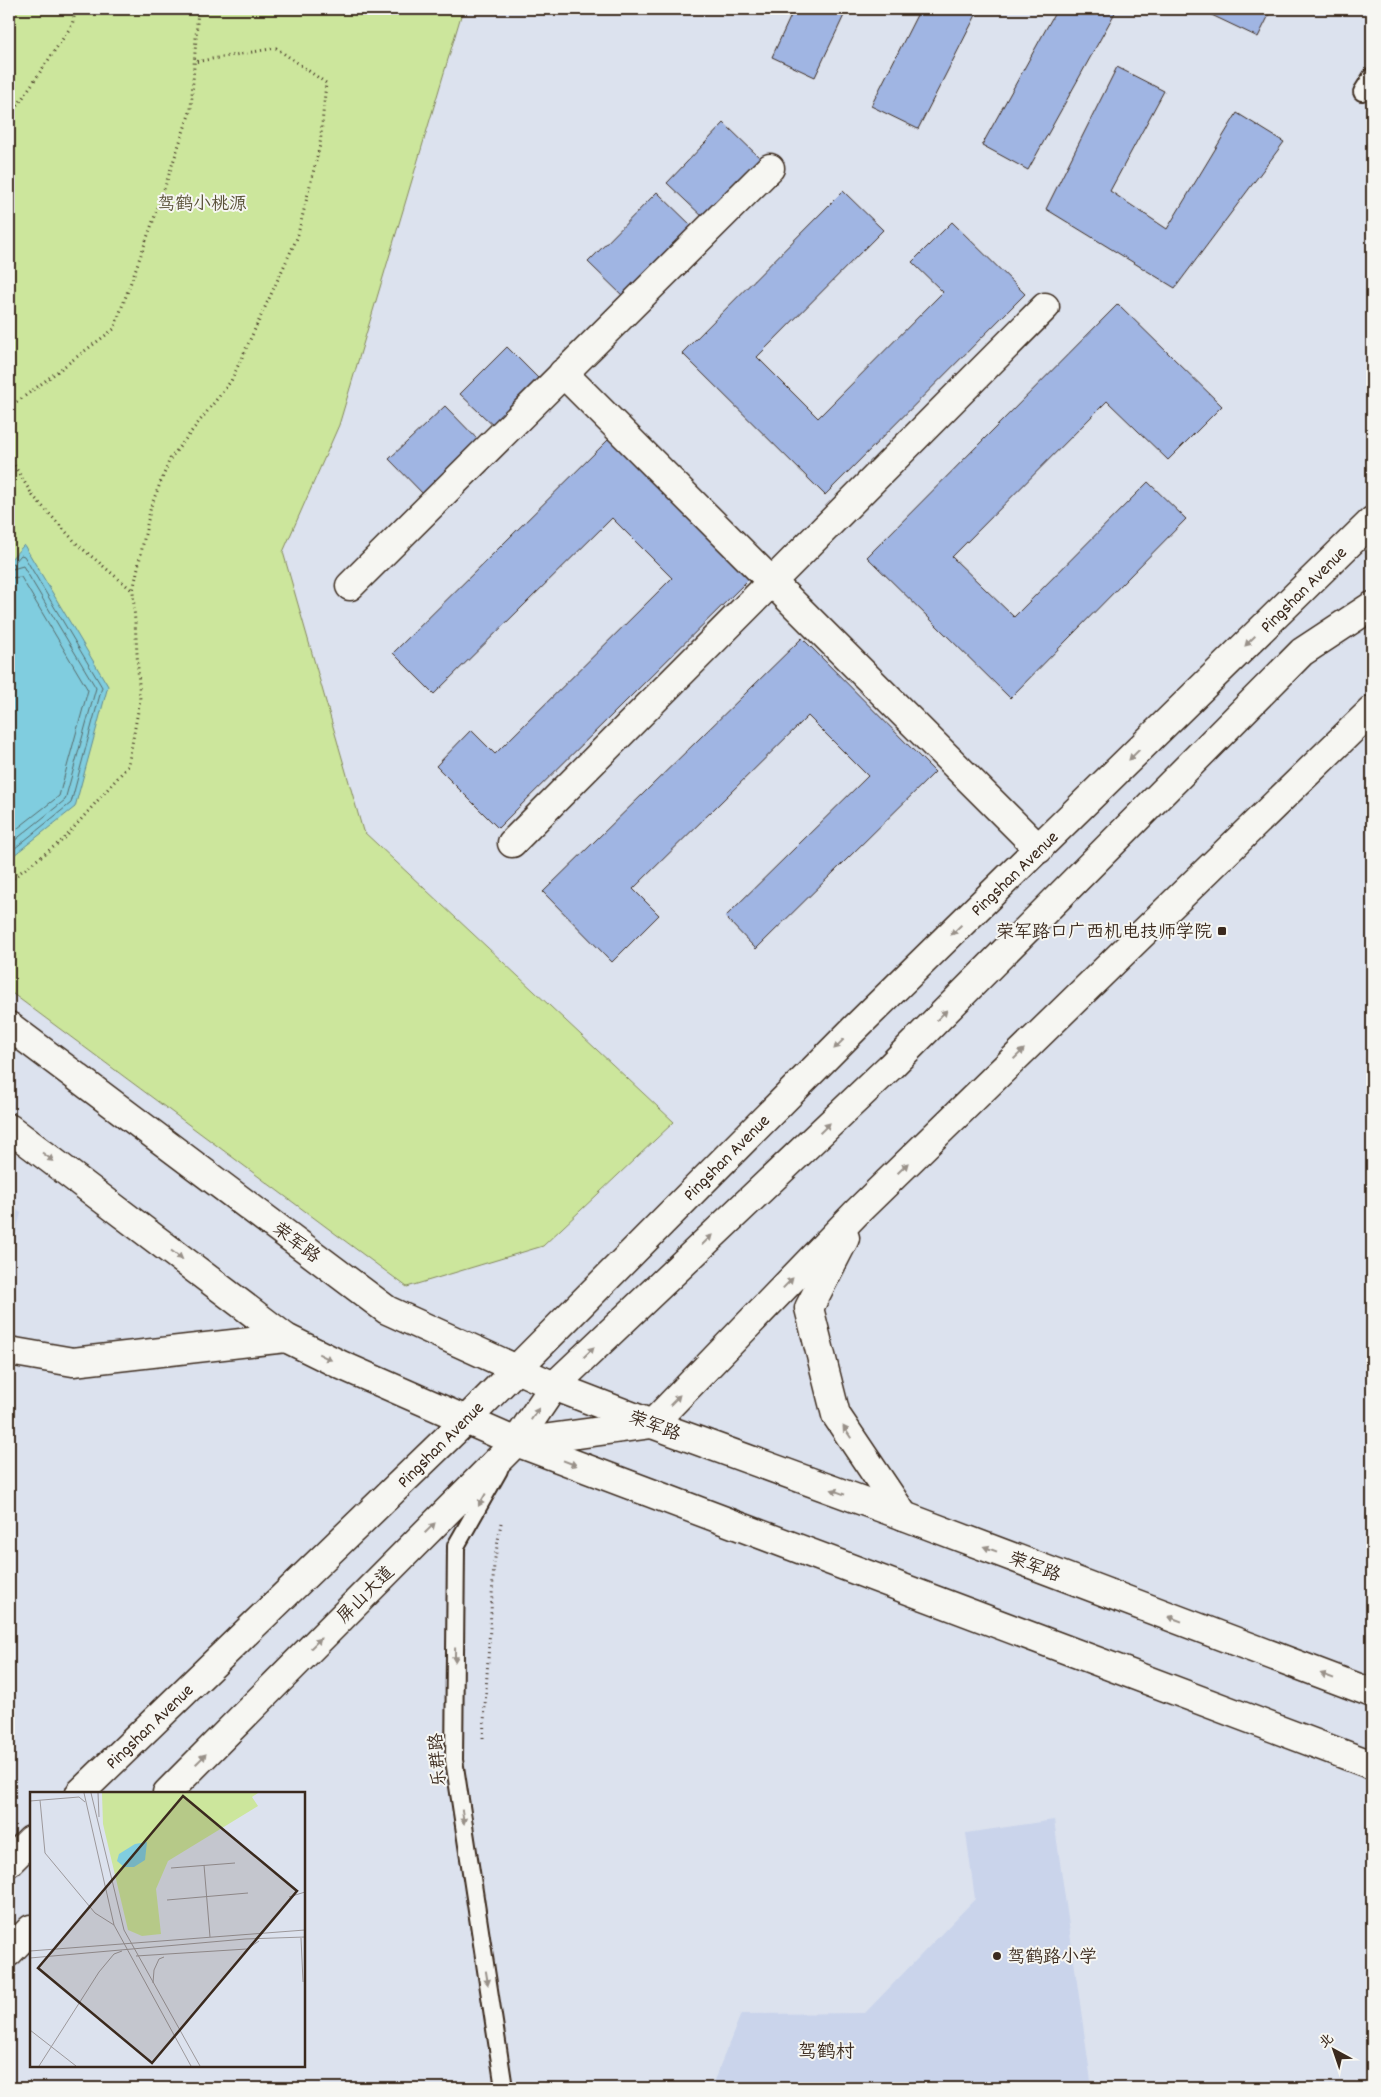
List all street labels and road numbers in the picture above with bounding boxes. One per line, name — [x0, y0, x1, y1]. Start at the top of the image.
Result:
street label: Pingshan Avenue — [1256, 542, 1354, 640]
street label: Pingshan Avenue — [966, 826, 1065, 923]
street label: Pingshan Avenue — [679, 1110, 777, 1208]
street label: 荣军路 — [266, 1218, 325, 1270]
street label: Pingshan Avenue — [393, 1397, 491, 1495]
street label: 荣军路 — [624, 1406, 684, 1449]
street label: 荣军路 — [1004, 1547, 1064, 1590]
street label: 屏山大道 — [332, 1561, 401, 1630]
street label: Pingshan Avenue — [101, 1679, 200, 1776]
street label: 乐群路 — [425, 1732, 454, 1788]

